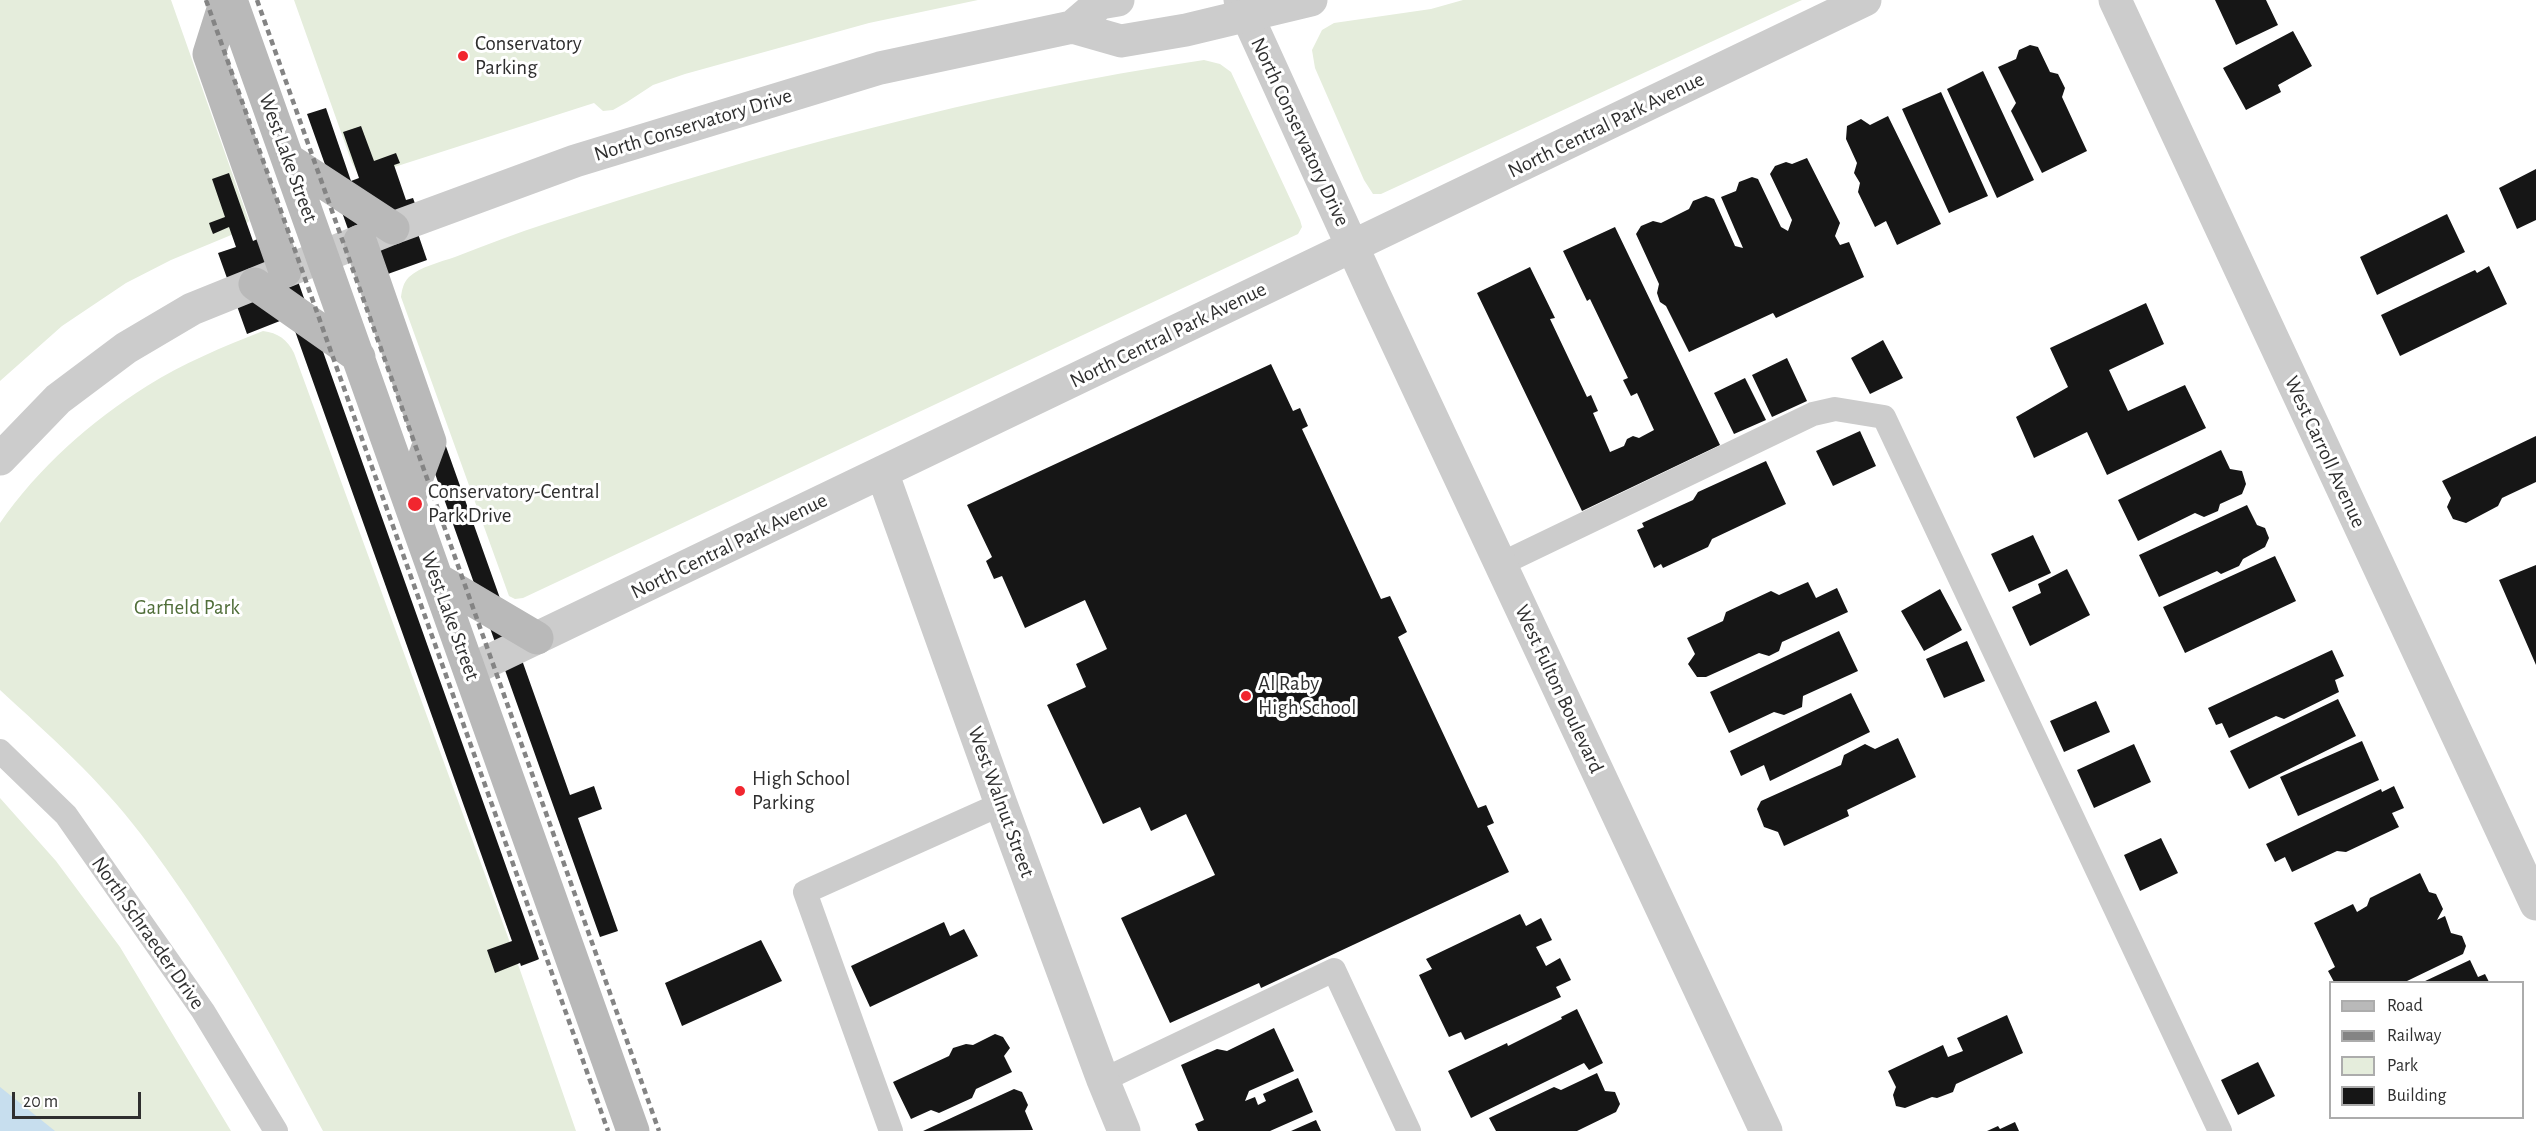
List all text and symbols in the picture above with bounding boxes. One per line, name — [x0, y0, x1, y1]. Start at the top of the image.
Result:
place label: Conservatory Parking — [475, 31, 582, 81]
street label: North Conservatory Drive — [1245, 33, 1355, 231]
marker: Conservatory Parking — [456, 49, 470, 63]
street label: North Central Park Avenue — [1504, 66, 1708, 184]
street label: North Conservatory Drive — [591, 83, 795, 167]
street label: West Lake Street — [253, 90, 323, 226]
street label: North Central Park Avenue — [1066, 276, 1270, 394]
street label: West Carroll Avenue — [2279, 372, 2371, 532]
place label: Conservatory-Central Park Drive — [428, 479, 600, 529]
street label: North Central Park Avenue — [627, 487, 831, 605]
marker: Conservatory-Central Park Drive — [406, 495, 424, 513]
street label: West Lake Street — [415, 548, 485, 684]
park label: Garfield Park — [134, 595, 240, 621]
street label: West Fulton Boulevard — [1509, 601, 1609, 777]
place label: Al Raby High School — [1258, 671, 1356, 721]
marker: Al Raby High School — [1239, 689, 1253, 703]
street label: West Walnut Street — [962, 723, 1040, 881]
place label: High School Parking — [752, 766, 850, 816]
marker: High School Parking — [733, 784, 747, 798]
street label: North Schraeder Drive — [86, 852, 210, 1014]
legend — [2329, 981, 2524, 1119]
text: Road — [2387, 997, 2423, 1015]
text: Railway — [2387, 1027, 2441, 1045]
text: Park — [2387, 1057, 2418, 1075]
scale bar — [15, 1080, 144, 1118]
text: Building — [2387, 1087, 2446, 1105]
text: 20 m — [23, 1093, 58, 1111]

